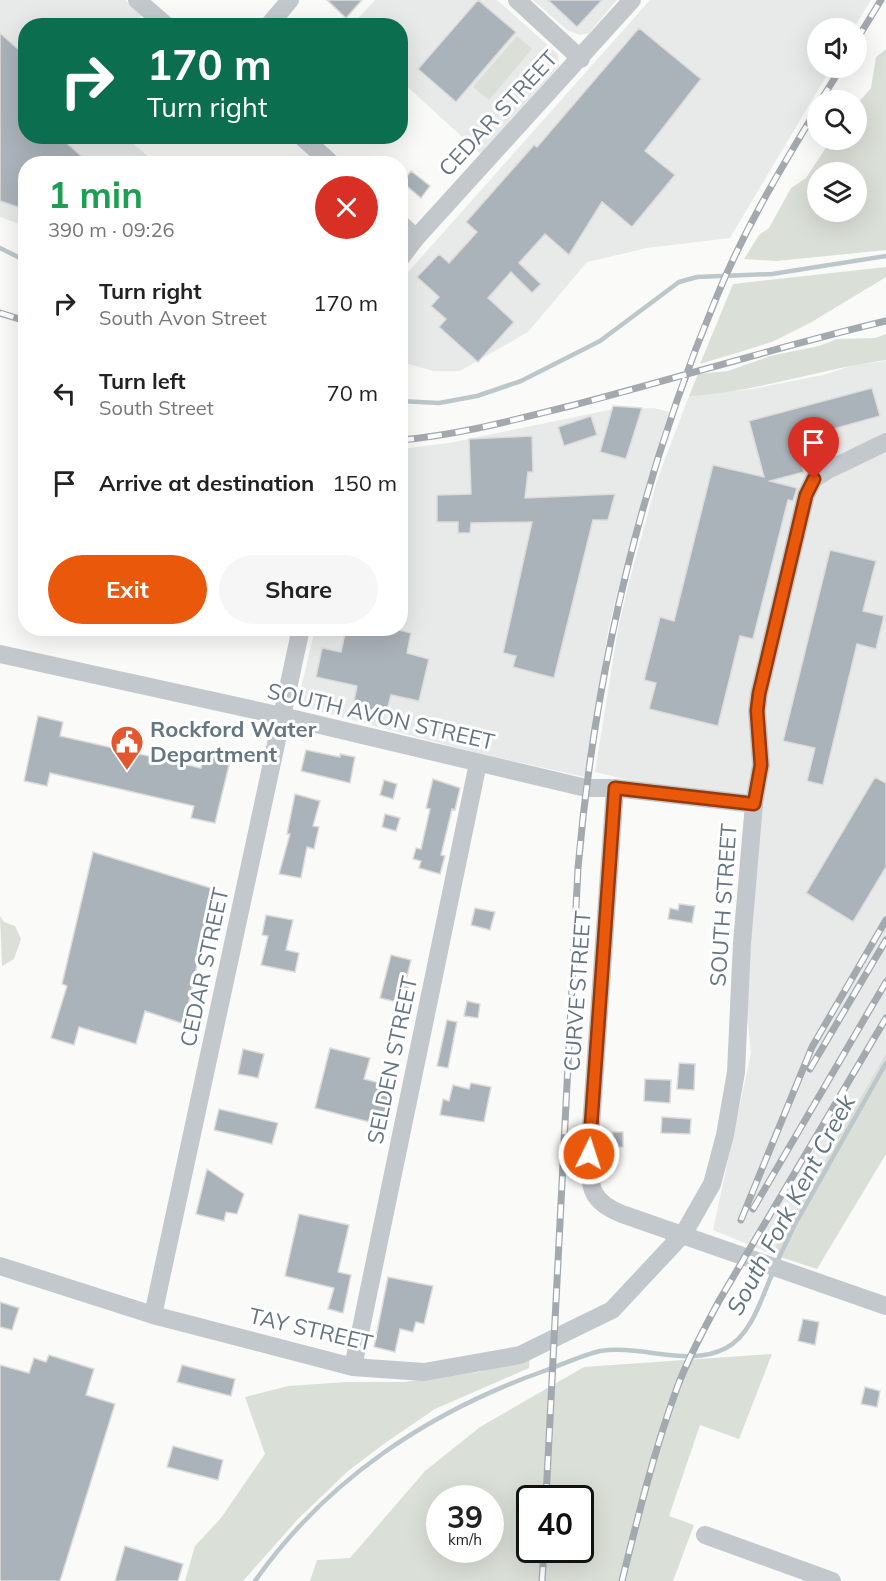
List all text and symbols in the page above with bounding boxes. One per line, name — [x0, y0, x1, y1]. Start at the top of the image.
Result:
map controls — [807, 18, 867, 222]
button: sound — [807, 18, 867, 78]
text: 170 m — [147, 38, 272, 91]
icon: right — [48, 42, 126, 120]
street label: CEDAR STREET — [433, 44, 563, 182]
text: Turn right — [147, 90, 267, 124]
button: search — [807, 90, 867, 150]
button: layers — [807, 162, 867, 222]
text: 1 min — [48, 172, 143, 217]
button: close — [315, 176, 378, 239]
text: 390 m · 09:26 — [48, 217, 174, 242]
text: Turn right — [99, 277, 202, 305]
icon: right — [48, 287, 81, 320]
text: 170 m — [313, 289, 378, 317]
text: South Avon Street — [99, 305, 267, 330]
text: Turn left — [99, 367, 186, 395]
icon: left — [48, 377, 81, 410]
text: 70 m — [327, 379, 378, 407]
text: South Street — [99, 395, 214, 420]
pin — [788, 417, 839, 479]
icon: arrive — [797, 426, 830, 459]
icon: arrive — [48, 467, 81, 500]
text: Arrive at destination — [99, 469, 314, 497]
text: 150 m — [332, 469, 397, 497]
button: Exit — [48, 555, 207, 624]
button: Share — [219, 555, 378, 624]
street label: SOUTH AVON STREET — [265, 676, 497, 756]
place label: Rockford Water Department — [150, 715, 317, 768]
public building icon: Rockford Water Department — [109, 724, 145, 771]
street label: SOUTH STREET — [703, 823, 743, 987]
street label: CEDAR STREET — [173, 885, 235, 1049]
street label: CURVE STREET — [557, 910, 597, 1072]
street label: SELDEN STREET — [361, 973, 423, 1147]
water label: South Fork Kent Creek — [719, 1089, 861, 1320]
position arrow — [557, 1122, 621, 1186]
street label: TAY STREET — [246, 1301, 376, 1357]
speed limit sign: 40 — [516, 1485, 594, 1563]
text: 39 — [447, 1498, 483, 1536]
text: km/h — [448, 1530, 482, 1549]

